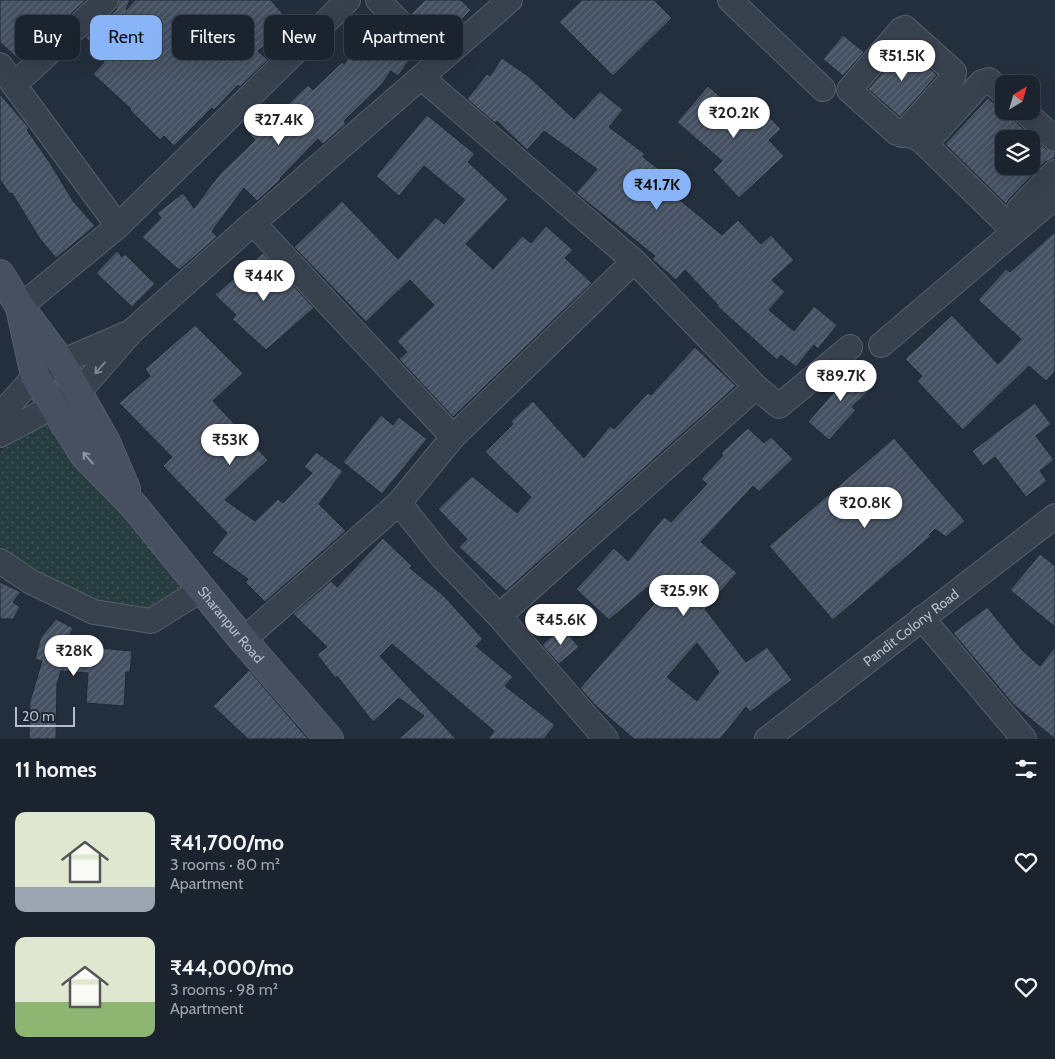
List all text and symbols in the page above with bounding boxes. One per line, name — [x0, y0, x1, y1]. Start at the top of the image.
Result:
chip: Buy — [15, 15, 80, 60]
chip: Rent — [90, 15, 162, 60]
chip: Filters — [172, 15, 254, 60]
chip: New — [264, 15, 334, 60]
chip: Apartment — [344, 15, 463, 60]
pin: ₹51.5K — [861, 39, 943, 82]
text: ₹51.5K — [879, 46, 925, 65]
north arrow — [995, 75, 1040, 120]
map controls — [995, 75, 1040, 175]
pin: ₹20.2K — [693, 96, 775, 139]
text: ₹20.2K — [709, 103, 759, 122]
pin: ₹27.4K — [238, 104, 320, 146]
text: ₹27.4K — [255, 110, 303, 129]
button: layers — [995, 130, 1040, 175]
pin: ₹41.7K — [616, 168, 698, 211]
text: ₹41.7K — [634, 175, 680, 194]
pin: ₹44K — [234, 260, 294, 302]
text: ₹44K — [245, 266, 283, 285]
pin: ₹89.7K — [800, 360, 882, 402]
one-way arrow — [95, 361, 106, 374]
text: ₹89.7K — [817, 366, 865, 385]
pin: ₹53K — [200, 424, 260, 466]
text: ₹53K — [212, 430, 248, 449]
one-way arrow — [83, 452, 94, 465]
pin: ₹20.8K — [824, 486, 906, 529]
text: ₹20.8K — [839, 493, 891, 512]
pin: ₹25.9K — [643, 574, 725, 617]
text: ₹25.9K — [660, 581, 708, 600]
street label: Sharanpur Road — [194, 582, 268, 667]
street label: Pandit Colony Road — [859, 585, 962, 670]
pin: ₹45.6K — [520, 604, 602, 646]
text: ₹45.6K — [536, 610, 586, 629]
pin: ₹28K — [44, 634, 104, 677]
text: ₹28K — [56, 641, 92, 660]
scale bar — [15, 704, 75, 727]
text: 20 m — [22, 707, 55, 725]
icon: filters — [1012, 755, 1040, 783]
text: 11 homes — [15, 757, 97, 782]
text: ₹41,700/mo — [170, 830, 284, 855]
icon: home — [55, 832, 115, 892]
icon: heart — [1012, 848, 1040, 876]
text: 3 rooms · 80 m² — [170, 855, 280, 874]
text: Apartment — [170, 874, 243, 893]
text: ₹44,000/mo — [170, 955, 294, 980]
icon: home — [55, 957, 115, 1017]
icon: heart — [1012, 973, 1040, 1001]
text: 3 rooms · 98 m² — [170, 980, 278, 999]
text: Apartment — [170, 999, 243, 1018]

